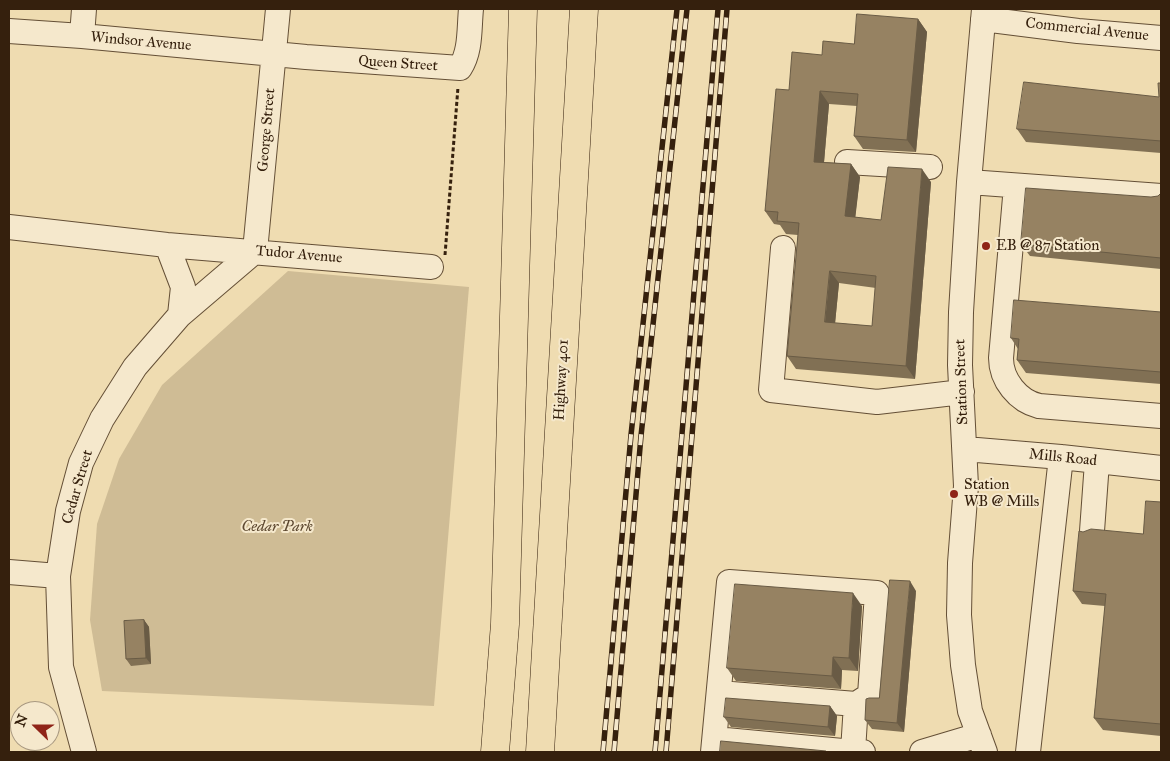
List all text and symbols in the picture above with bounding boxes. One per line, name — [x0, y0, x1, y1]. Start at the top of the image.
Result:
street label: Commercial Avenue — [1024, 15, 1150, 45]
street label: Windsor Avenue — [90, 29, 192, 55]
street label: Queen Street — [358, 52, 438, 76]
street label: George Street — [254, 87, 280, 173]
place label: EB @ 87 Station — [996, 237, 1099, 255]
marker: EB @ 87 Station — [980, 240, 992, 252]
street label: Tudor Avenue — [255, 242, 343, 268]
street label: Highway 401 — [551, 339, 573, 421]
street label: Station Street — [952, 339, 972, 425]
street label: Mills Road — [1028, 445, 1098, 471]
street label: Cedar Street — [59, 448, 97, 526]
place label: Station WB @ Mills — [964, 476, 1039, 511]
marker: Station WB @ Mills — [948, 488, 960, 500]
park label: Cedar Park — [241, 518, 313, 536]
north arrow — [10, 701, 60, 751]
text: N — [11, 712, 32, 729]

